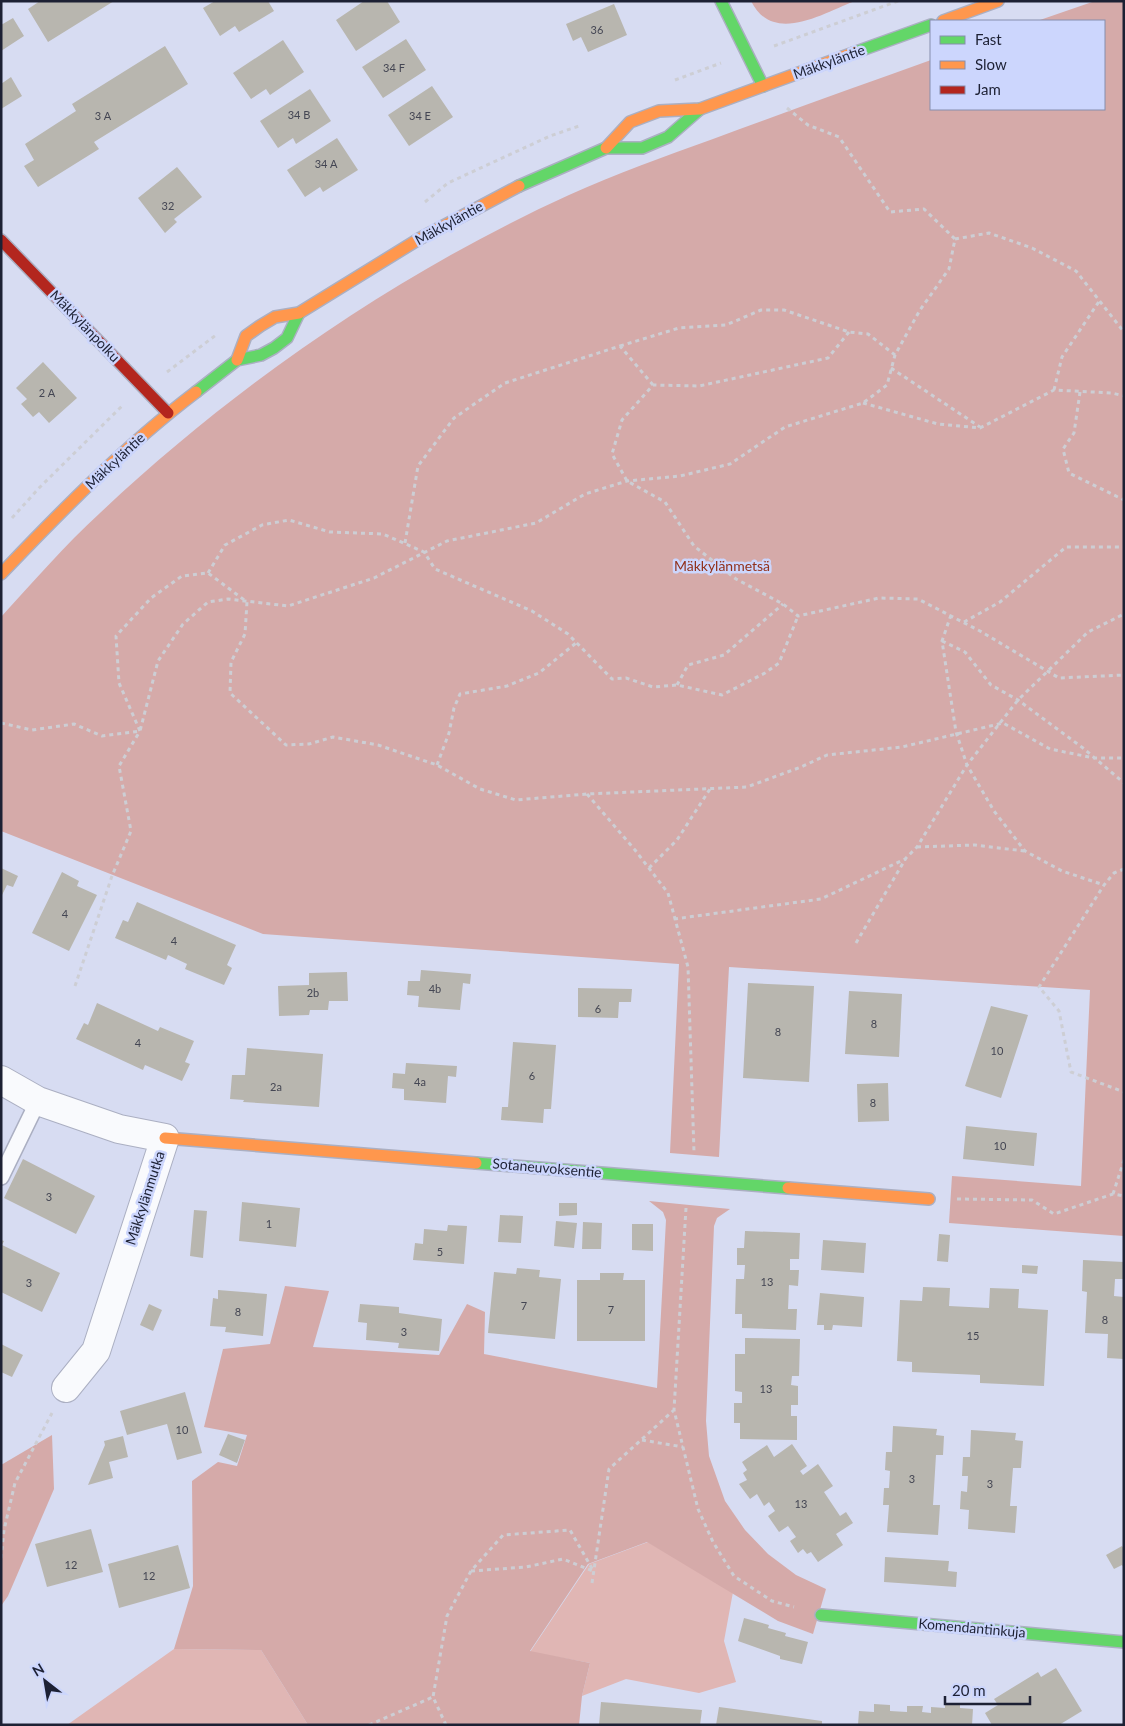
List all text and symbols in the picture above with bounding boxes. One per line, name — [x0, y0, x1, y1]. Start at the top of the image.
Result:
legend — [930, 20, 1105, 110]
house number: 36 — [591, 23, 603, 36]
text: Fast — [975, 30, 1002, 48]
street label: Mäkkyläntie — [791, 41, 867, 82]
text: Slow — [975, 55, 1007, 73]
house number: 34 F — [383, 61, 405, 74]
text: Jam — [975, 80, 1001, 98]
house number: 34 B — [288, 108, 310, 121]
house number: 3 A — [95, 109, 112, 122]
house number: 34 E — [409, 109, 431, 122]
house number: 34 A — [315, 157, 338, 170]
street label: Mäkkyläntie — [412, 197, 486, 248]
house number: 32 — [162, 199, 174, 212]
street label: Mäkkylänpolku — [47, 286, 124, 365]
house number: 2 A — [39, 386, 56, 399]
street label: Mäkkyläntie — [81, 429, 148, 492]
park label: Mäkkylänmetsä — [674, 557, 770, 574]
house number: 4 — [62, 907, 69, 920]
house number: 4 — [171, 934, 178, 947]
house number: 4b — [429, 982, 441, 995]
house number: 2b — [307, 986, 319, 999]
house number: 6 — [595, 1002, 601, 1015]
house number: 8 — [871, 1017, 877, 1030]
house number: 8 — [775, 1025, 781, 1038]
house number: 4 — [135, 1036, 142, 1049]
house number: 10 — [991, 1044, 1004, 1057]
house number: 6 — [529, 1069, 535, 1082]
house number: 4a — [414, 1075, 426, 1088]
house number: 2a — [270, 1080, 282, 1093]
house number: 8 — [870, 1096, 876, 1109]
house number: 10 — [994, 1139, 1007, 1152]
street label: Mäkkylänmutka — [121, 1149, 168, 1247]
street label: Sotaneuvoksentie — [492, 1154, 602, 1181]
house number: 3 — [46, 1190, 52, 1203]
house number: 1 — [266, 1217, 272, 1230]
house number: 5 — [437, 1245, 443, 1258]
house number: 13 — [761, 1275, 773, 1288]
house number: 3 — [26, 1276, 32, 1289]
house number: 7 — [521, 1299, 527, 1312]
house number: 7 — [608, 1303, 614, 1316]
house number: 8 — [235, 1305, 241, 1318]
house number: 8 — [1102, 1313, 1108, 1326]
house number: 3 — [401, 1325, 407, 1338]
house number: 15 — [967, 1329, 979, 1342]
house number: 13 — [760, 1382, 772, 1395]
house number: 10 — [176, 1423, 189, 1436]
house number: 3 — [909, 1472, 915, 1485]
house number: 3 — [987, 1477, 993, 1490]
house number: 13 — [795, 1497, 807, 1510]
house number: 12 — [65, 1558, 77, 1571]
house number: 12 — [143, 1569, 155, 1582]
street label: Komendantinkuja — [918, 1614, 1026, 1641]
north arrow — [20, 1656, 70, 1706]
text: N — [29, 1659, 47, 1679]
scale bar — [945, 1674, 1030, 1706]
text: 20 m — [952, 1681, 986, 1699]

